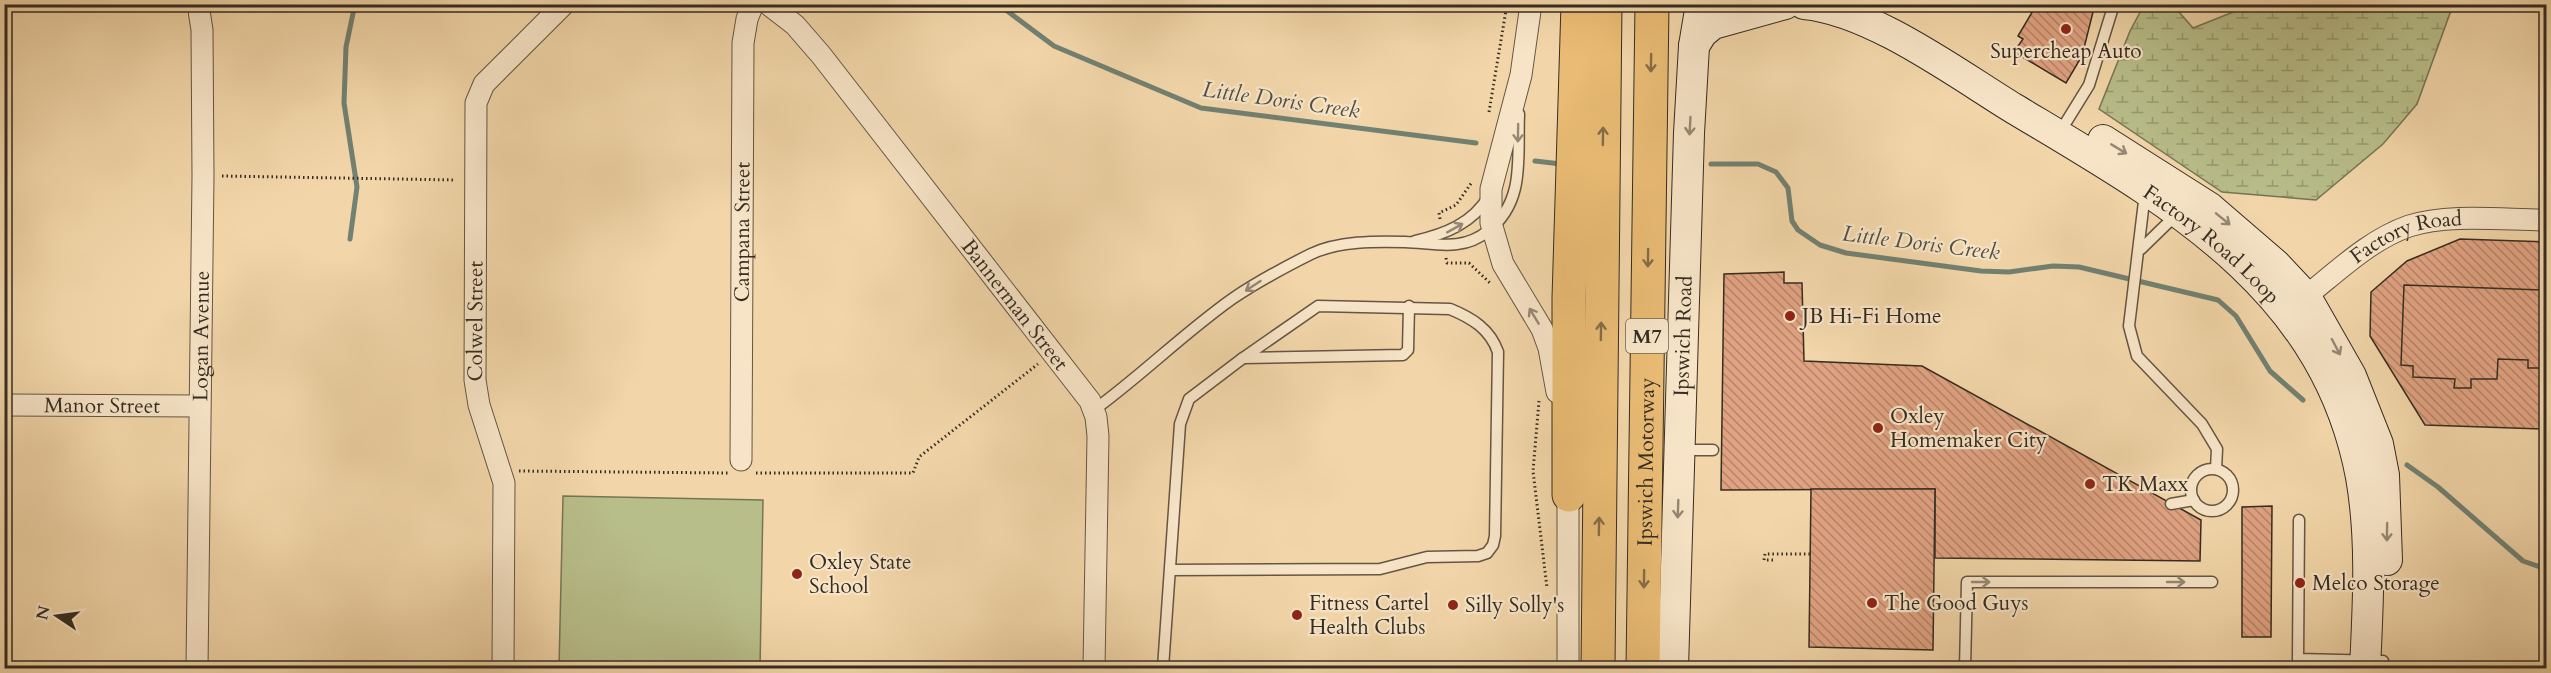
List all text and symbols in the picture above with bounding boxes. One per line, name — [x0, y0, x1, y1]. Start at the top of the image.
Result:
marker: Supercheap Auto — [2059, 22, 2073, 36]
place label: Supercheap Auto — [1990, 37, 2142, 66]
one-way arrow — [1646, 52, 1657, 72]
water label: Little Doris Creek — [1200, 74, 1362, 126]
one-way arrow — [1684, 115, 1695, 135]
one-way arrow — [1513, 123, 1524, 143]
one-way arrow — [1598, 127, 1609, 147]
one-way arrow — [2110, 143, 2127, 155]
street label: Campana Street — [727, 161, 757, 302]
street label: Factory Road Loop — [2138, 178, 2287, 310]
street label: Factory Road — [2344, 204, 2463, 270]
one-way arrow — [2215, 212, 2231, 225]
water label: Little Doris Creek — [1841, 218, 2002, 268]
one-way arrow — [1446, 222, 1463, 234]
street label: Bannerman Street — [955, 233, 1076, 377]
one-way arrow — [1643, 247, 1654, 267]
street label: Colwel Street — [460, 260, 490, 382]
street label: Logan Avenue — [186, 271, 216, 402]
street label: Ipswich Road — [1667, 275, 1699, 397]
one-way arrow — [1245, 280, 1262, 292]
place label: JB Hi-Fi Home — [1799, 302, 1942, 331]
one-way arrow — [1527, 308, 1539, 325]
marker: JB Hi-Fi Home — [1783, 309, 1797, 323]
road number: M7 — [1626, 319, 1668, 353]
one-way arrow — [1595, 322, 1607, 342]
one-way arrow — [2331, 337, 2342, 355]
street label: Ipswich Motorway — [1630, 377, 1661, 547]
street label: Manor Street — [44, 391, 160, 420]
place label: Oxley Homemaker City — [1890, 402, 2047, 455]
marker: Oxley Homemaker City — [1871, 421, 1885, 435]
place label: TK Maxx — [2102, 470, 2189, 499]
marker: TK Maxx — [2083, 477, 2097, 491]
one-way arrow — [1673, 498, 1684, 518]
one-way arrow — [1593, 517, 1605, 537]
one-way arrow — [2381, 522, 2393, 542]
place label: Oxley State School — [809, 548, 912, 601]
marker: Oxley State School — [790, 567, 804, 581]
one-way arrow — [1638, 568, 1650, 588]
place label: Melco Storage — [2312, 569, 2440, 598]
one-way arrow — [1970, 576, 1990, 588]
one-way arrow — [2165, 576, 2185, 588]
marker: Melco Storage — [2293, 576, 2307, 590]
north arrow — [27, 586, 87, 646]
place label: Fitness Cartel Health Clubs — [1309, 589, 1429, 642]
place label: The Good Guys — [1884, 589, 2029, 618]
place label: Silly Solly's — [1465, 591, 1564, 620]
marker: The Good Guys — [1865, 596, 1879, 610]
marker: Silly Solly's — [1446, 598, 1460, 612]
text: N — [31, 604, 56, 622]
marker: Fitness Cartel Health Clubs — [1290, 608, 1304, 622]

